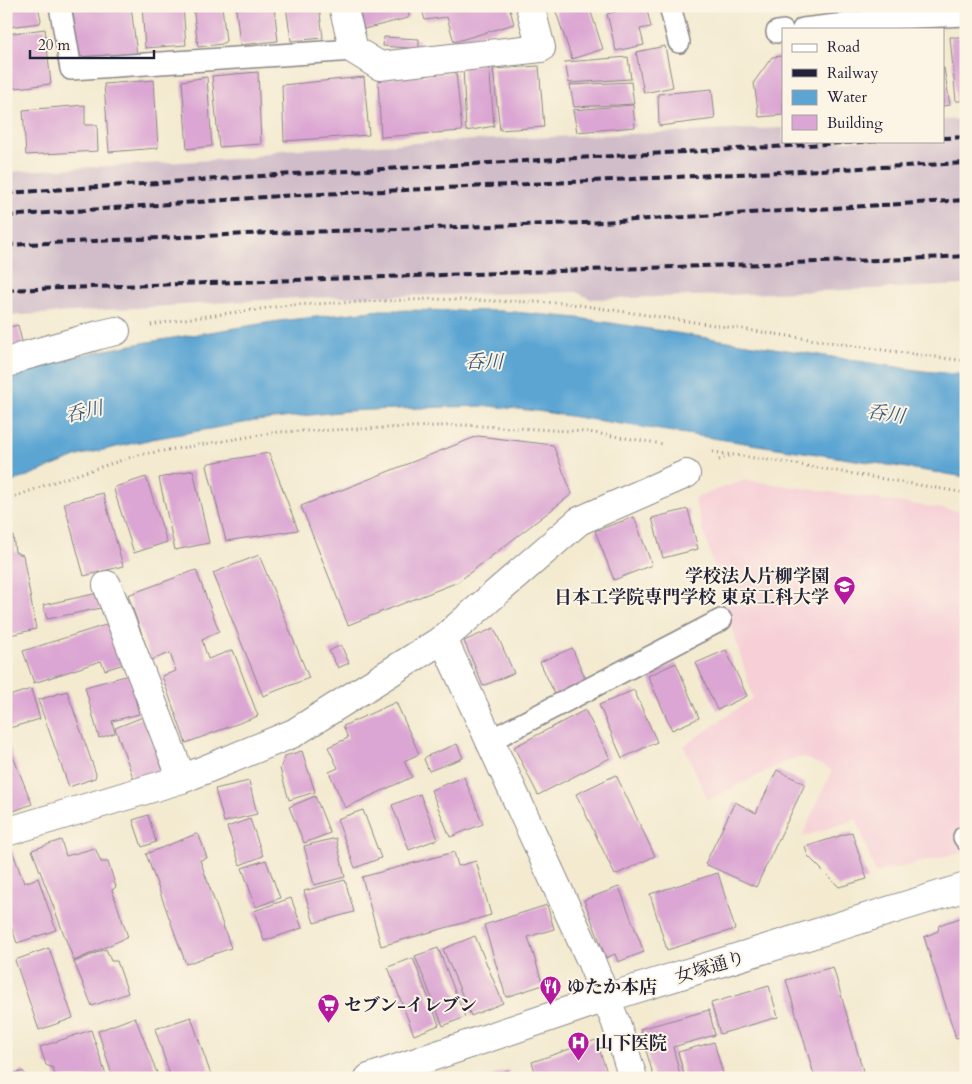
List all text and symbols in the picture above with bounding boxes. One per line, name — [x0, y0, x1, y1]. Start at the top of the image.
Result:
scale bar — [30, 28, 154, 60]
legend — [782, 28, 944, 142]
text: 20 m — [38, 35, 70, 55]
text: Road — [827, 37, 860, 57]
text: Railway — [827, 63, 878, 83]
text: Water — [826, 87, 868, 107]
text: Building — [827, 113, 883, 133]
water label: 呑川 — [465, 349, 505, 375]
water label: 呑川 — [63, 395, 108, 429]
water label: 呑川 — [865, 398, 908, 430]
place label: 学校法人片柳学園 日本工学院専門学校 東京工科大学 — [554, 564, 829, 610]
school or university icon: 学校法人片柳学園 日本工学院専門学校 東京工科大学 — [833, 574, 857, 605]
street label: 女塚通り — [672, 945, 748, 990]
restaurant icon: ゆたか本店 — [539, 975, 563, 1006]
place label: ゆたか本店 — [567, 975, 657, 1000]
supermarket icon: セブン-イレブン — [316, 993, 340, 1024]
place label: セブン-イレブン — [344, 993, 477, 1018]
hospital icon: 山下医院 — [567, 1031, 591, 1062]
place label: 山下医院 — [595, 1031, 667, 1056]

